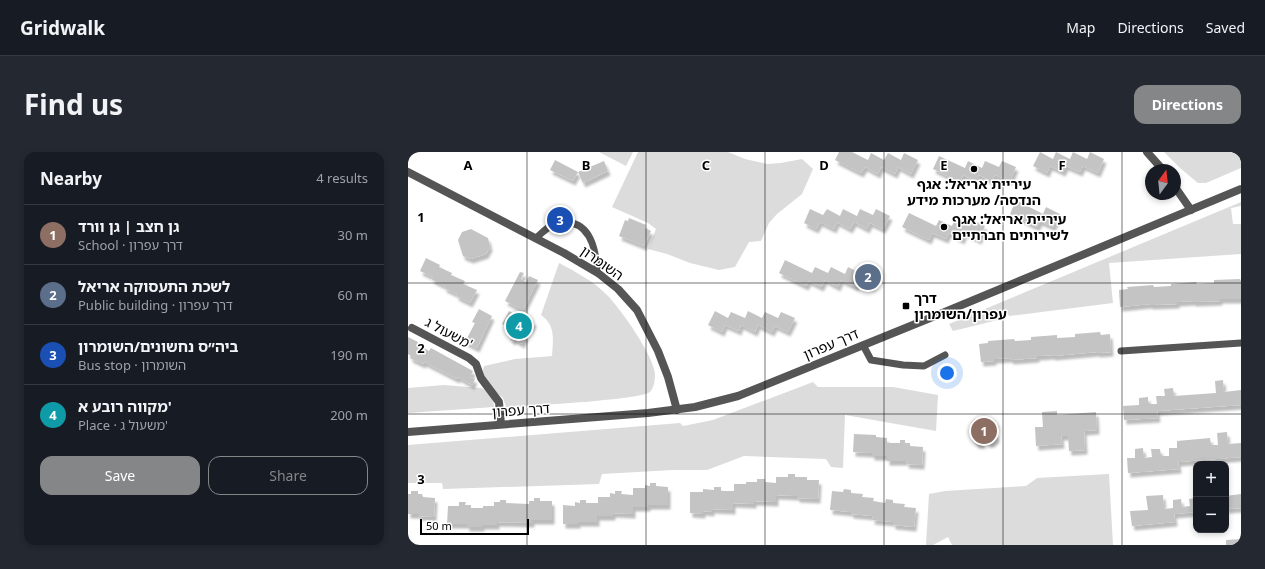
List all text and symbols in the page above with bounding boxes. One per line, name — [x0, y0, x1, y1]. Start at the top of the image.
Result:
text: Gridwalk — [20, 15, 105, 41]
text: Map — [1066, 18, 1095, 37]
text: Directions — [1117, 18, 1184, 37]
text: Saved — [1206, 18, 1245, 37]
text: Find us — [24, 85, 123, 123]
button: Directions — [1134, 85, 1241, 124]
text: A — [464, 156, 473, 174]
text: B — [582, 156, 590, 174]
text: C — [702, 156, 710, 174]
text: D — [819, 156, 829, 174]
text: E — [940, 156, 948, 174]
text: F — [1058, 156, 1066, 174]
marker: עיריית אריאל: אגף הנדסה/ מערכות מידע — [969, 164, 979, 174]
north arrow — [1145, 164, 1181, 200]
text: Nearby — [40, 167, 102, 190]
text: 4 results — [316, 169, 368, 187]
place label: עיריית אריאל: אגף הנדסה/ מערכות מידע — [907, 174, 1041, 209]
pin: 3 — [547, 205, 573, 235]
text: 1 — [417, 208, 425, 226]
place label: עיריית אריאל: אגף לשירותים חברתיים — [952, 209, 1069, 244]
text: גן חצב | גן וורד — [78, 216, 179, 236]
marker: עיריית אריאל: אגף לשירותים חברתיים — [939, 222, 949, 232]
text: 1 — [49, 226, 57, 244]
text: 30 m — [338, 226, 368, 244]
text: School · דרך עפרון — [78, 236, 183, 254]
street label: השומרון — [577, 241, 628, 284]
pin: 2 — [855, 262, 881, 292]
text: לשכת התעסוקה אריאל — [78, 276, 230, 296]
text: 2 — [49, 286, 57, 304]
text: 60 m — [338, 286, 368, 304]
place label: דרך עפרון/השומרון — [914, 288, 1007, 323]
text: Public building · דרך עפרון — [78, 296, 233, 314]
marker: דרך עפרון/השומרון — [901, 301, 911, 311]
pin: 4 — [506, 311, 532, 341]
street label: משעול ג' — [422, 312, 476, 353]
street label: דרך עפרון — [800, 323, 862, 364]
text: ביה״ס נחשונים/השומרון — [78, 336, 238, 356]
text: 2 — [417, 339, 425, 357]
text: 3 — [49, 346, 57, 364]
text: 190 m — [330, 346, 368, 364]
text: Bus stop · השומרון — [78, 356, 186, 374]
your location — [937, 363, 957, 383]
text: מקווה רובע א' — [78, 396, 172, 416]
street label: דרך עפרון — [491, 398, 551, 421]
text: 4 — [49, 406, 57, 424]
text: 200 m — [330, 406, 368, 424]
text: Place · משעול ג' — [78, 416, 168, 434]
pin: 1 — [971, 416, 997, 446]
button: Save — [40, 456, 200, 495]
button: Share — [208, 456, 368, 495]
map controls — [1193, 461, 1229, 533]
button: + — [1193, 461, 1229, 497]
text: 3 — [417, 470, 425, 488]
button: − — [1193, 497, 1229, 533]
scale bar — [420, 517, 529, 536]
text: 50 m — [426, 518, 452, 533]

